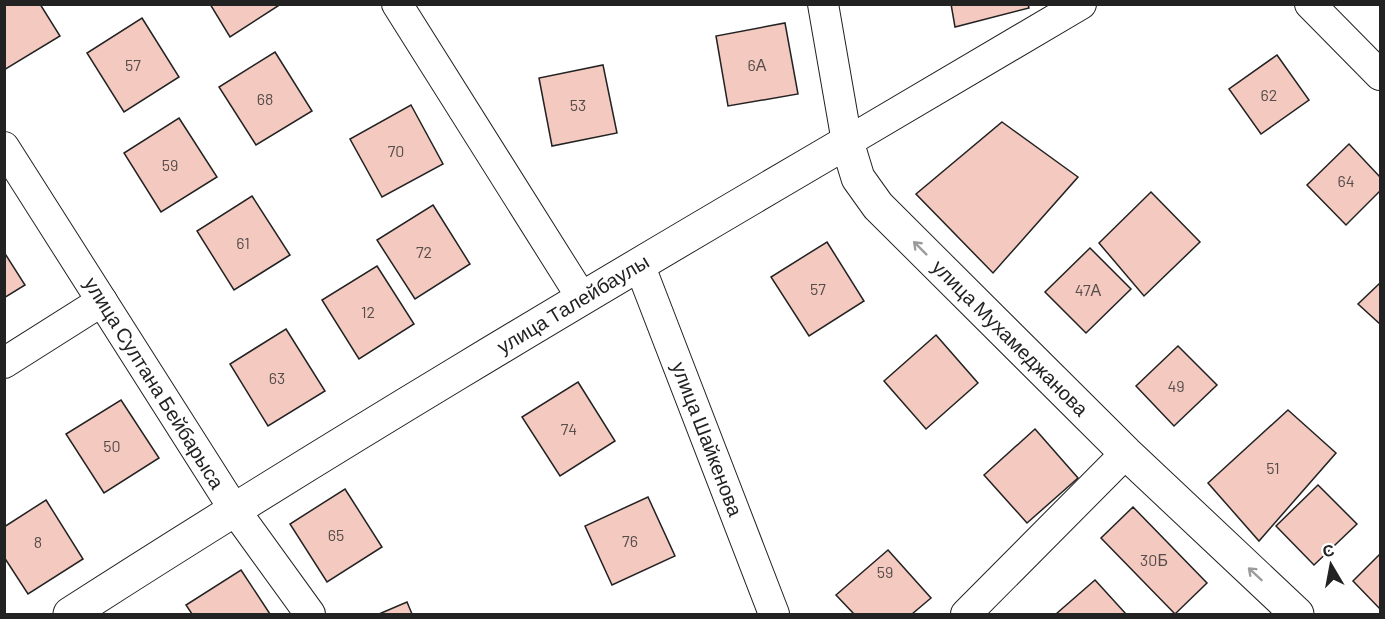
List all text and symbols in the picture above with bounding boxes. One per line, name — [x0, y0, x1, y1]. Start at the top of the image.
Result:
house number: 57 — [125, 55, 141, 74]
house number: 6А — [748, 55, 767, 74]
house number: 62 — [1261, 85, 1277, 104]
house number: 68 — [257, 89, 273, 108]
house number: 53 — [570, 95, 586, 114]
house number: 70 — [388, 141, 404, 160]
house number: 59 — [162, 155, 178, 174]
house number: 64 — [1337, 171, 1355, 190]
house number: 61 — [236, 233, 250, 252]
one-way arrow — [912, 240, 927, 255]
house number: 72 — [416, 242, 432, 261]
street label: улица Талейбаулы — [492, 248, 653, 358]
street label: улица Мухамеджанова — [928, 254, 1094, 421]
street label: улица Султана Бейбарыса — [80, 272, 230, 493]
house number: 57 — [810, 279, 826, 298]
house number: 47А — [1075, 280, 1102, 299]
house number: 12 — [361, 302, 375, 321]
street label: улица Шайкенова — [667, 358, 749, 520]
house number: 63 — [269, 368, 285, 387]
house number: 49 — [1167, 376, 1185, 395]
house number: 74 — [561, 419, 577, 438]
house number: 50 — [103, 436, 121, 455]
house number: 51 — [1266, 458, 1280, 477]
house number: 65 — [328, 525, 344, 544]
house number: 76 — [622, 531, 638, 550]
house number: 8 — [34, 532, 42, 551]
north arrow — [1301, 535, 1361, 595]
text: С — [1321, 539, 1336, 560]
house number: 30Б — [1140, 550, 1168, 569]
house number: 59 — [877, 562, 893, 581]
one-way arrow — [1247, 567, 1262, 582]

